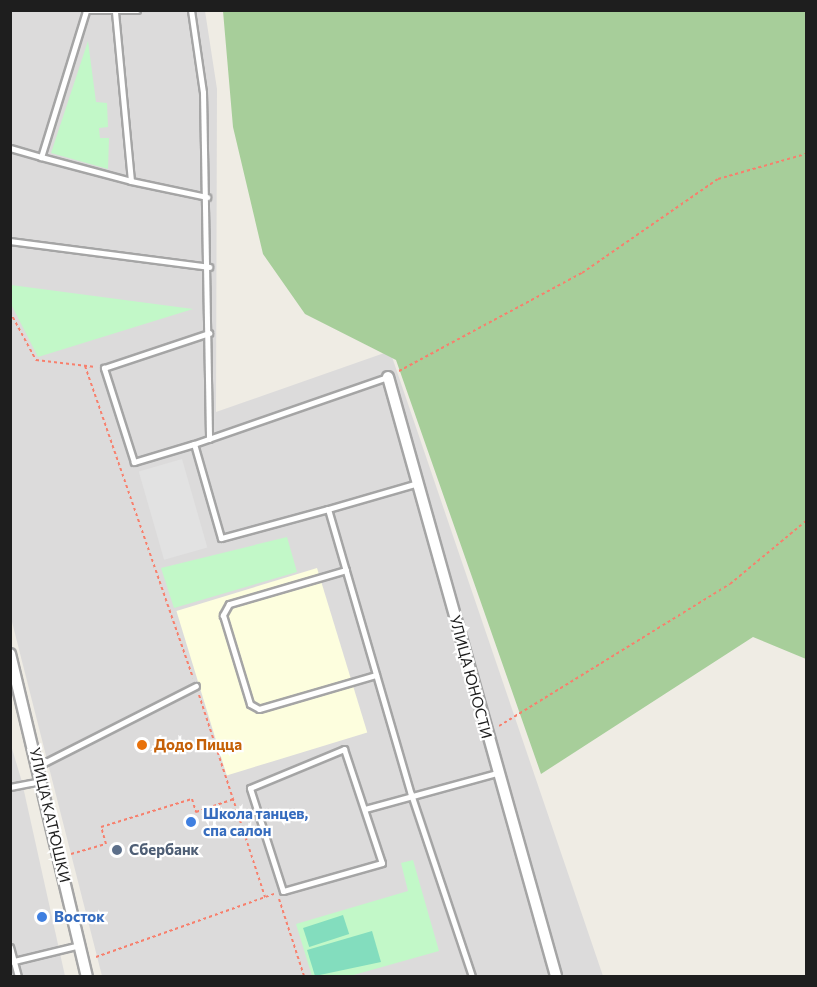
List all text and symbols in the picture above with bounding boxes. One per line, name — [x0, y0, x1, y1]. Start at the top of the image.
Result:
street label: УЛИЦА ЮНОСТИ — [446, 613, 496, 741]
place label: Додо Пицца — [154, 736, 242, 754]
marker: Додо Пицца — [135, 738, 149, 752]
street label: УЛИЦА КАТЮШКИ — [26, 746, 74, 884]
place label: Школа танцев, спа салон — [203, 804, 308, 839]
marker: Школа танцев, спа салон — [184, 815, 198, 829]
place label: Сбербанк — [129, 841, 199, 859]
marker: Сбербанк — [110, 843, 124, 857]
place label: Восток — [54, 908, 105, 926]
marker: Восток — [35, 910, 49, 924]

